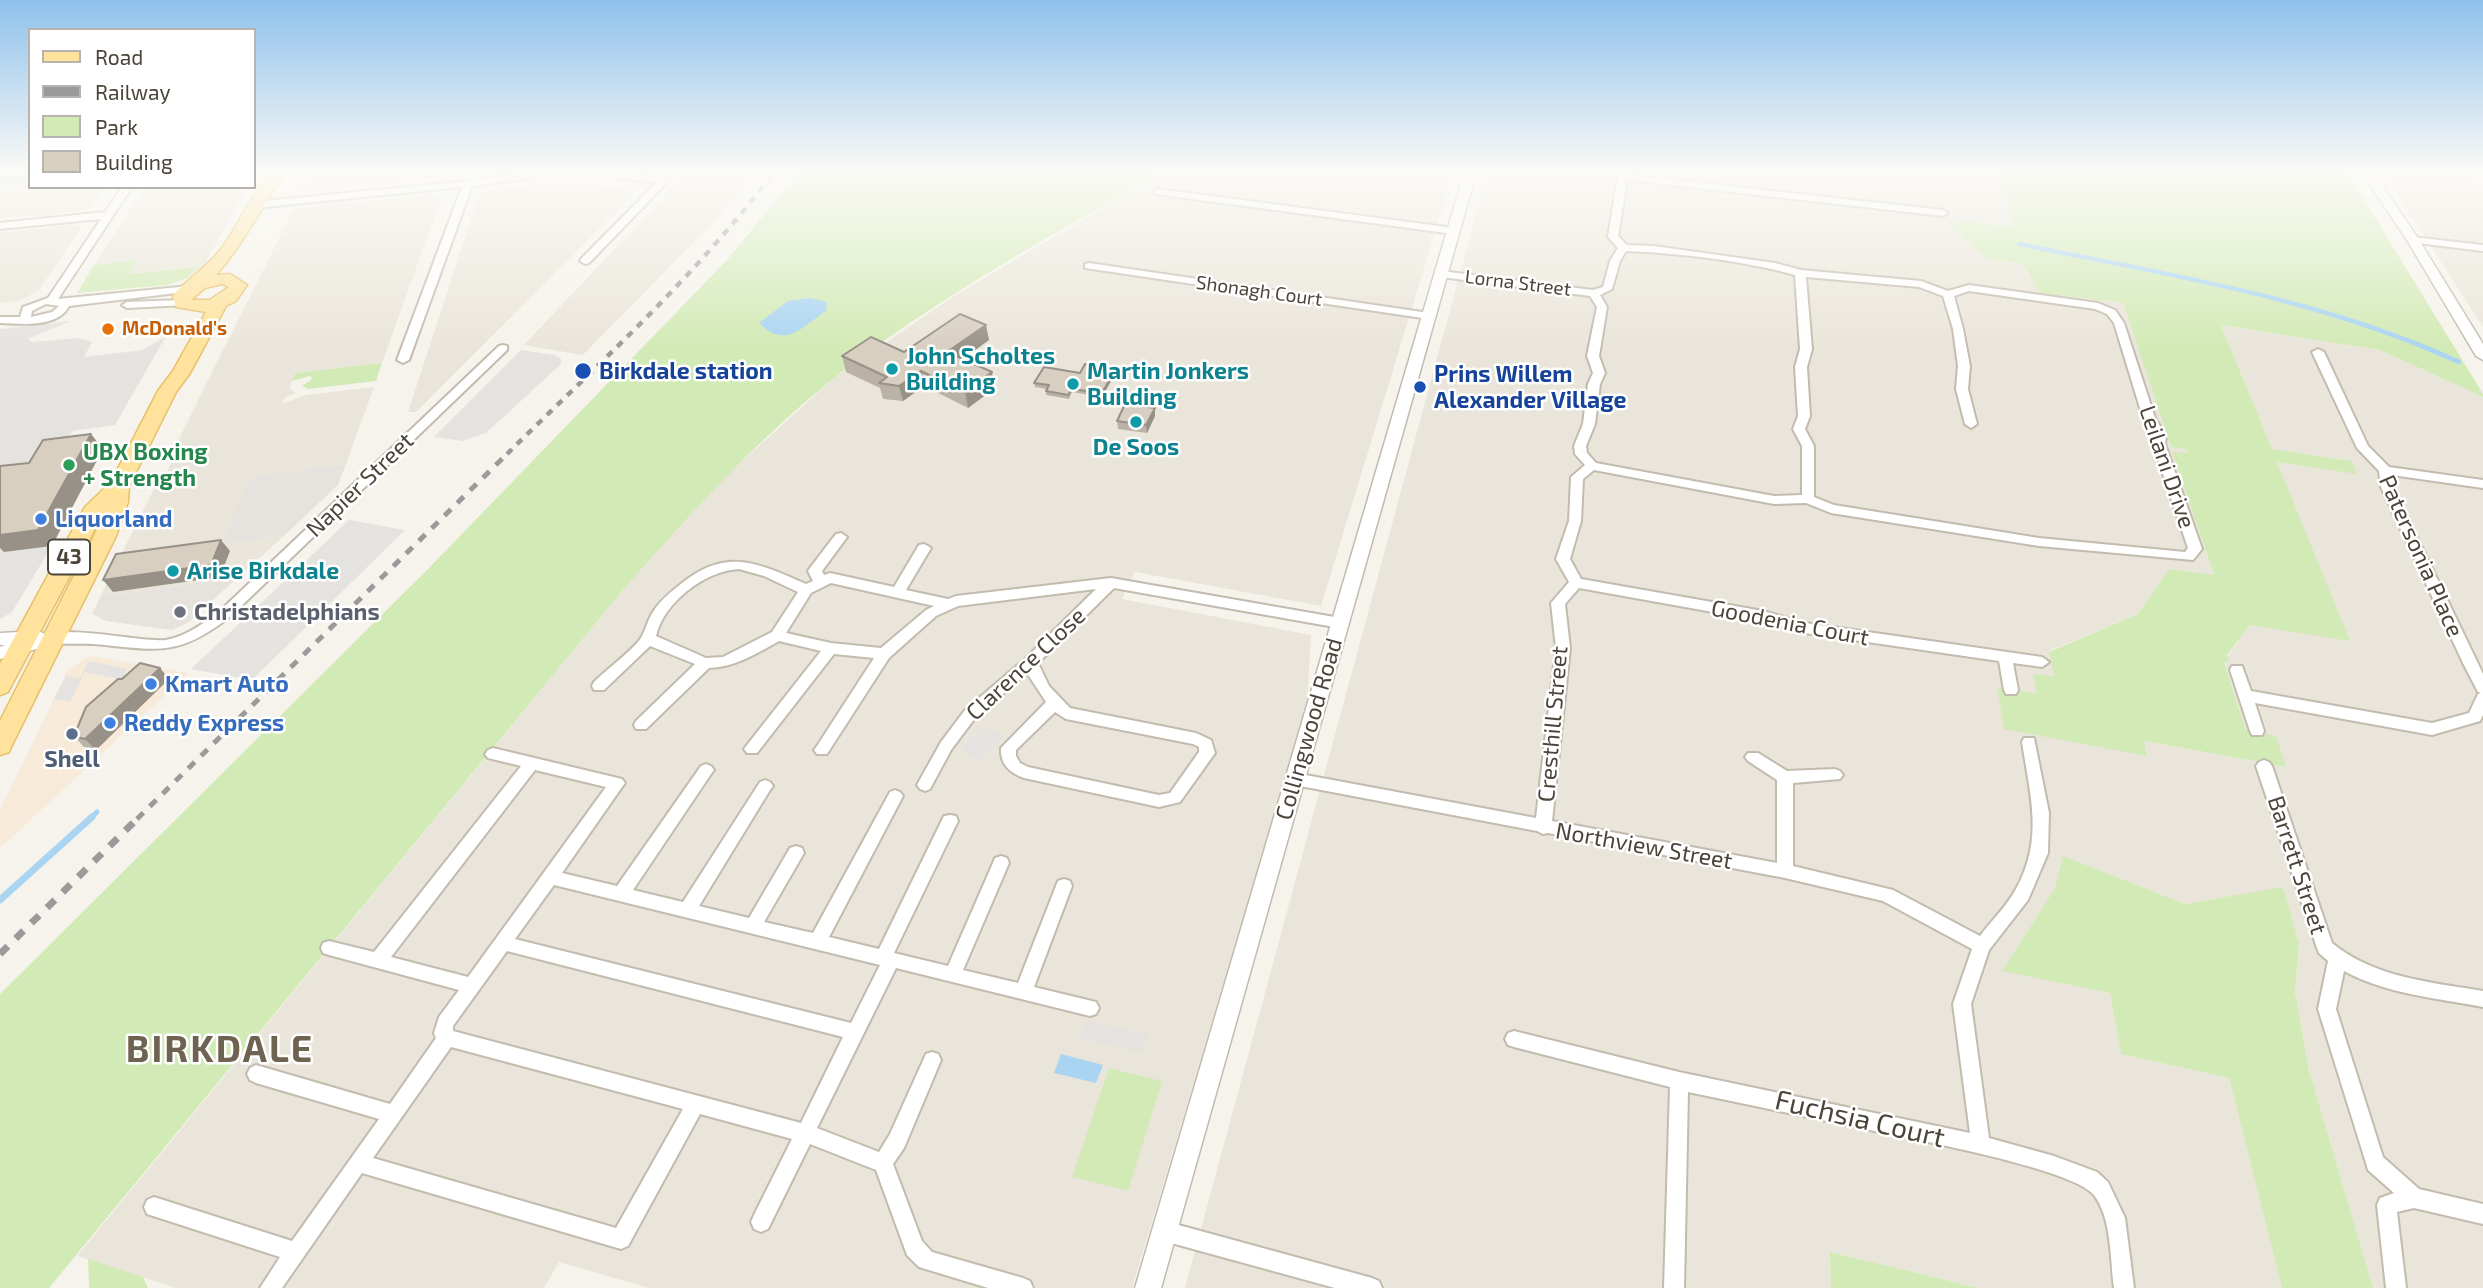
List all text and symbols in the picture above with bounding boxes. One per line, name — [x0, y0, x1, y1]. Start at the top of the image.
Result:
legend — [28, 28, 256, 189]
text: Road — [95, 44, 143, 69]
text: Railway — [95, 79, 171, 104]
text: Park — [95, 114, 138, 139]
text: Building — [95, 149, 173, 174]
street label: Lorna Street — [1464, 265, 1572, 301]
street label: Shonagh Court — [1194, 271, 1324, 311]
place label: McDonald's — [122, 318, 227, 340]
marker: McDonald's — [100, 321, 116, 337]
place label: John Scholtes Building — [906, 342, 1055, 396]
place label: Birkdale station — [599, 357, 773, 385]
place label: Martin Jonkers Building — [1087, 357, 1249, 411]
place label: Prins Willem Alexander Village — [1434, 360, 1626, 414]
marker: Birkdale station — [573, 361, 593, 381]
marker: John Scholtes Building — [884, 361, 900, 377]
marker: Martin Jonkers Building — [1065, 376, 1081, 392]
marker: Prins Willem Alexander Village — [1412, 379, 1428, 395]
street label: Leilani Drive — [2133, 402, 2201, 532]
marker: De Soos — [1128, 414, 1144, 430]
street label: Napier Street — [301, 427, 419, 543]
place label: De Soos — [1093, 433, 1179, 461]
place label: UBX Boxing + Strength — [83, 438, 208, 492]
marker: UBX Boxing + Strength — [61, 457, 77, 473]
street label: Patersonia Place — [2373, 471, 2469, 641]
place label: Liquorland — [55, 505, 173, 533]
marker: Liquorland — [33, 511, 49, 527]
road number: 43 — [48, 540, 90, 574]
place label: Arise Birkdale — [187, 557, 339, 585]
marker: Arise Birkdale — [165, 563, 181, 579]
street label: Goodenia Court — [1709, 594, 1871, 652]
place label: Christadelphians — [194, 598, 380, 626]
street label: Clarence Close — [961, 602, 1091, 726]
marker: Christadelphians — [172, 604, 188, 620]
street label: Collingwood Road — [1270, 635, 1348, 823]
street label: Cresthill Street — [1532, 645, 1574, 803]
place label: Kmart Auto — [165, 670, 289, 698]
marker: Kmart Auto — [143, 676, 159, 692]
place label: Reddy Express — [124, 709, 284, 737]
marker: Reddy Express — [102, 715, 118, 731]
marker: Shell — [64, 726, 80, 742]
place label: Shell — [44, 745, 100, 773]
street label: Barrett Street — [2262, 792, 2332, 938]
street label: Northview Street — [1554, 817, 1734, 875]
district label: BIRKDALE — [127, 1028, 313, 1072]
street label: Fuchsia Court — [1772, 1083, 1948, 1155]

